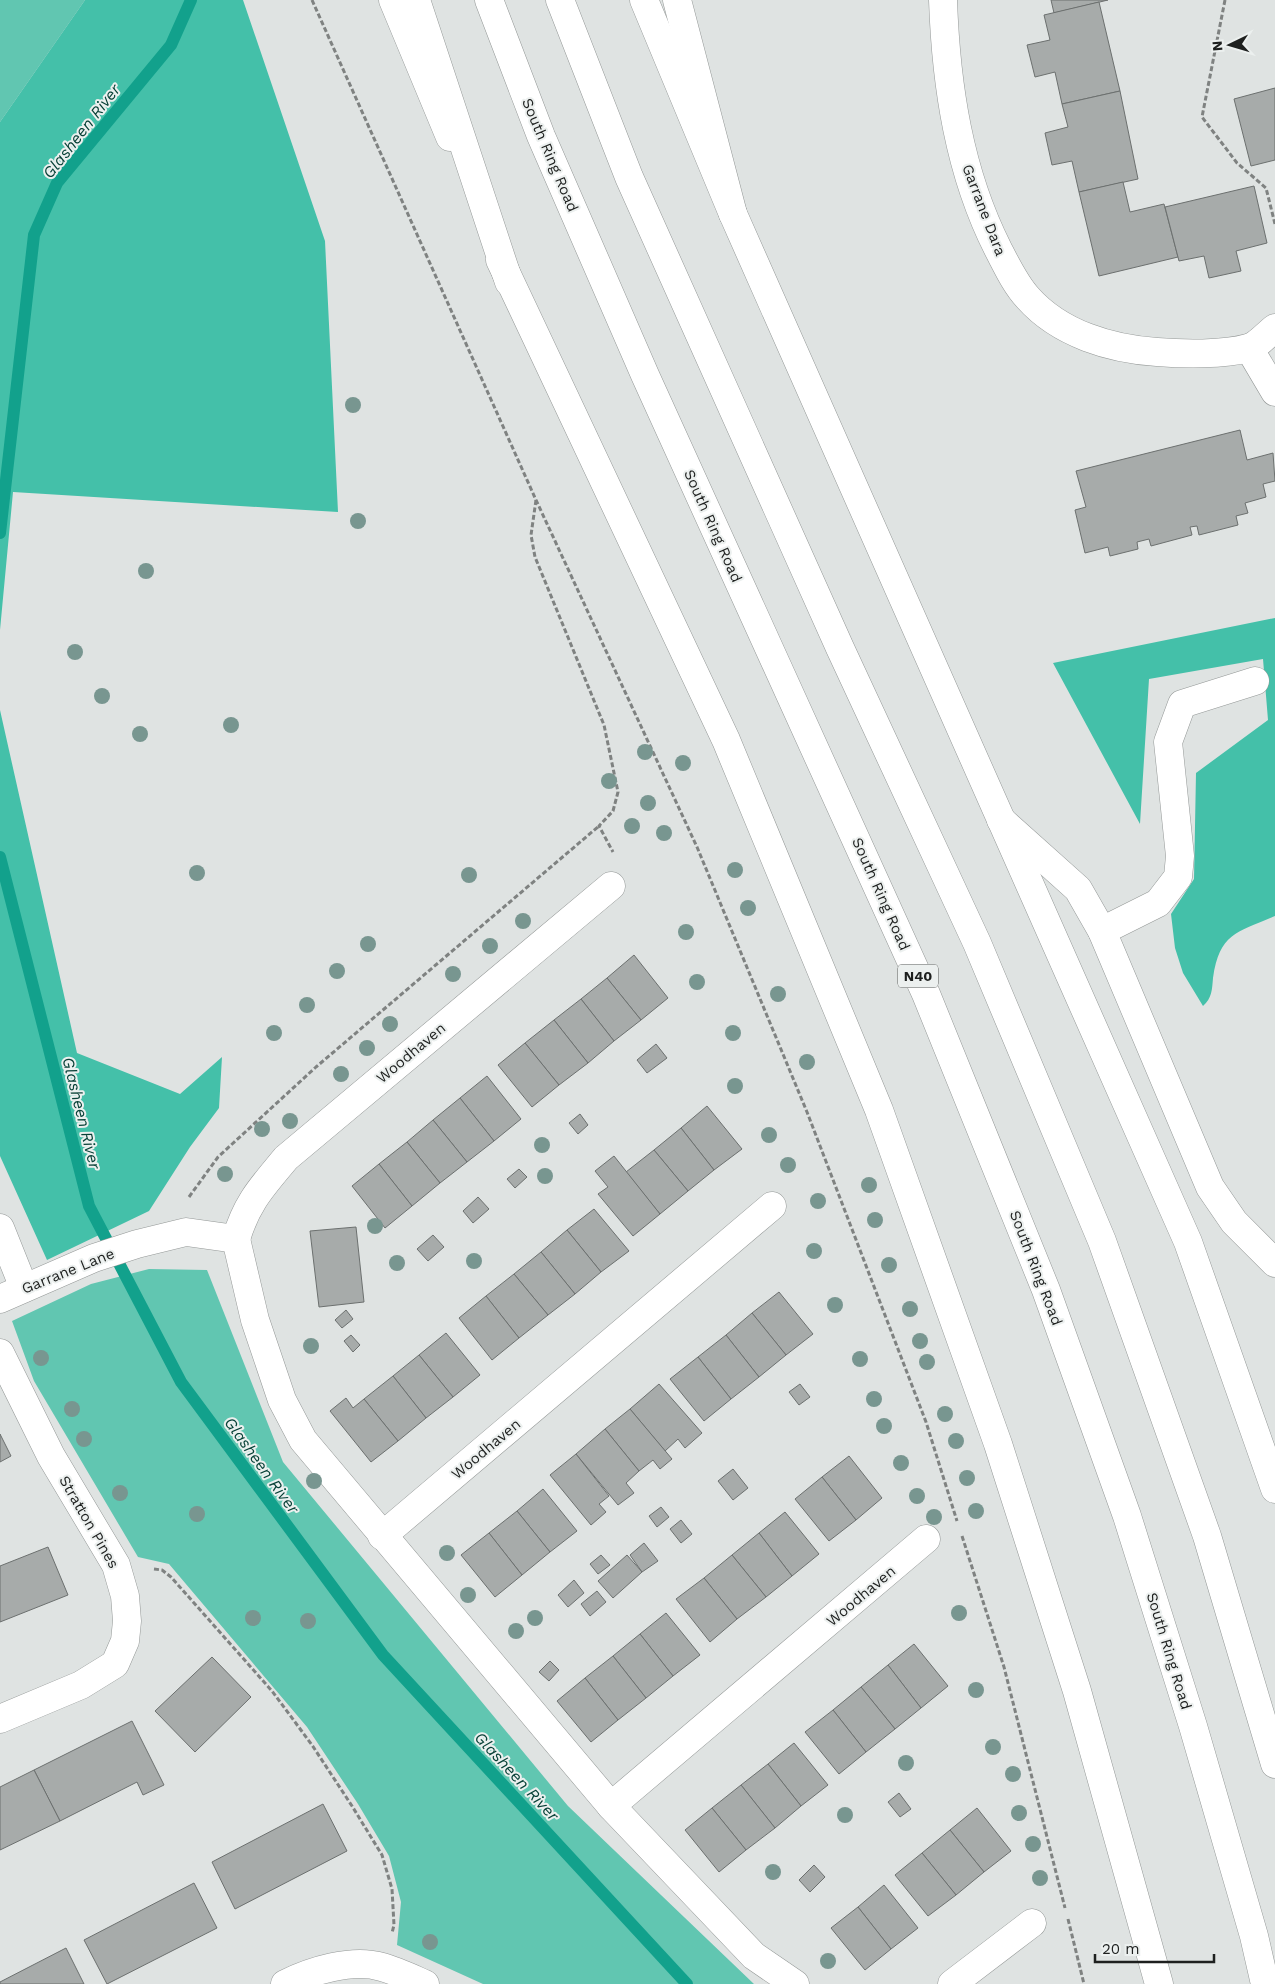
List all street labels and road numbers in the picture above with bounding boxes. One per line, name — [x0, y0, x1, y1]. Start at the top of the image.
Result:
street label: South Ring Road — [518, 96, 582, 214]
street label: Garrane Dara — [958, 162, 1010, 259]
street label: South Ring Road — [680, 467, 746, 585]
street label: South Ring Road — [848, 835, 914, 953]
road number: N40 — [898, 964, 938, 988]
street label: Woodhaven — [373, 1019, 449, 1087]
street label: South Ring Road — [1006, 1208, 1066, 1328]
street label: Garrane Lane — [19, 1244, 117, 1298]
street label: Woodhaven — [448, 1415, 524, 1483]
street label: Stratton Pines — [55, 1472, 123, 1572]
street label: Woodhaven — [823, 1562, 899, 1630]
street label: South Ring Road — [1143, 1590, 1195, 1712]

